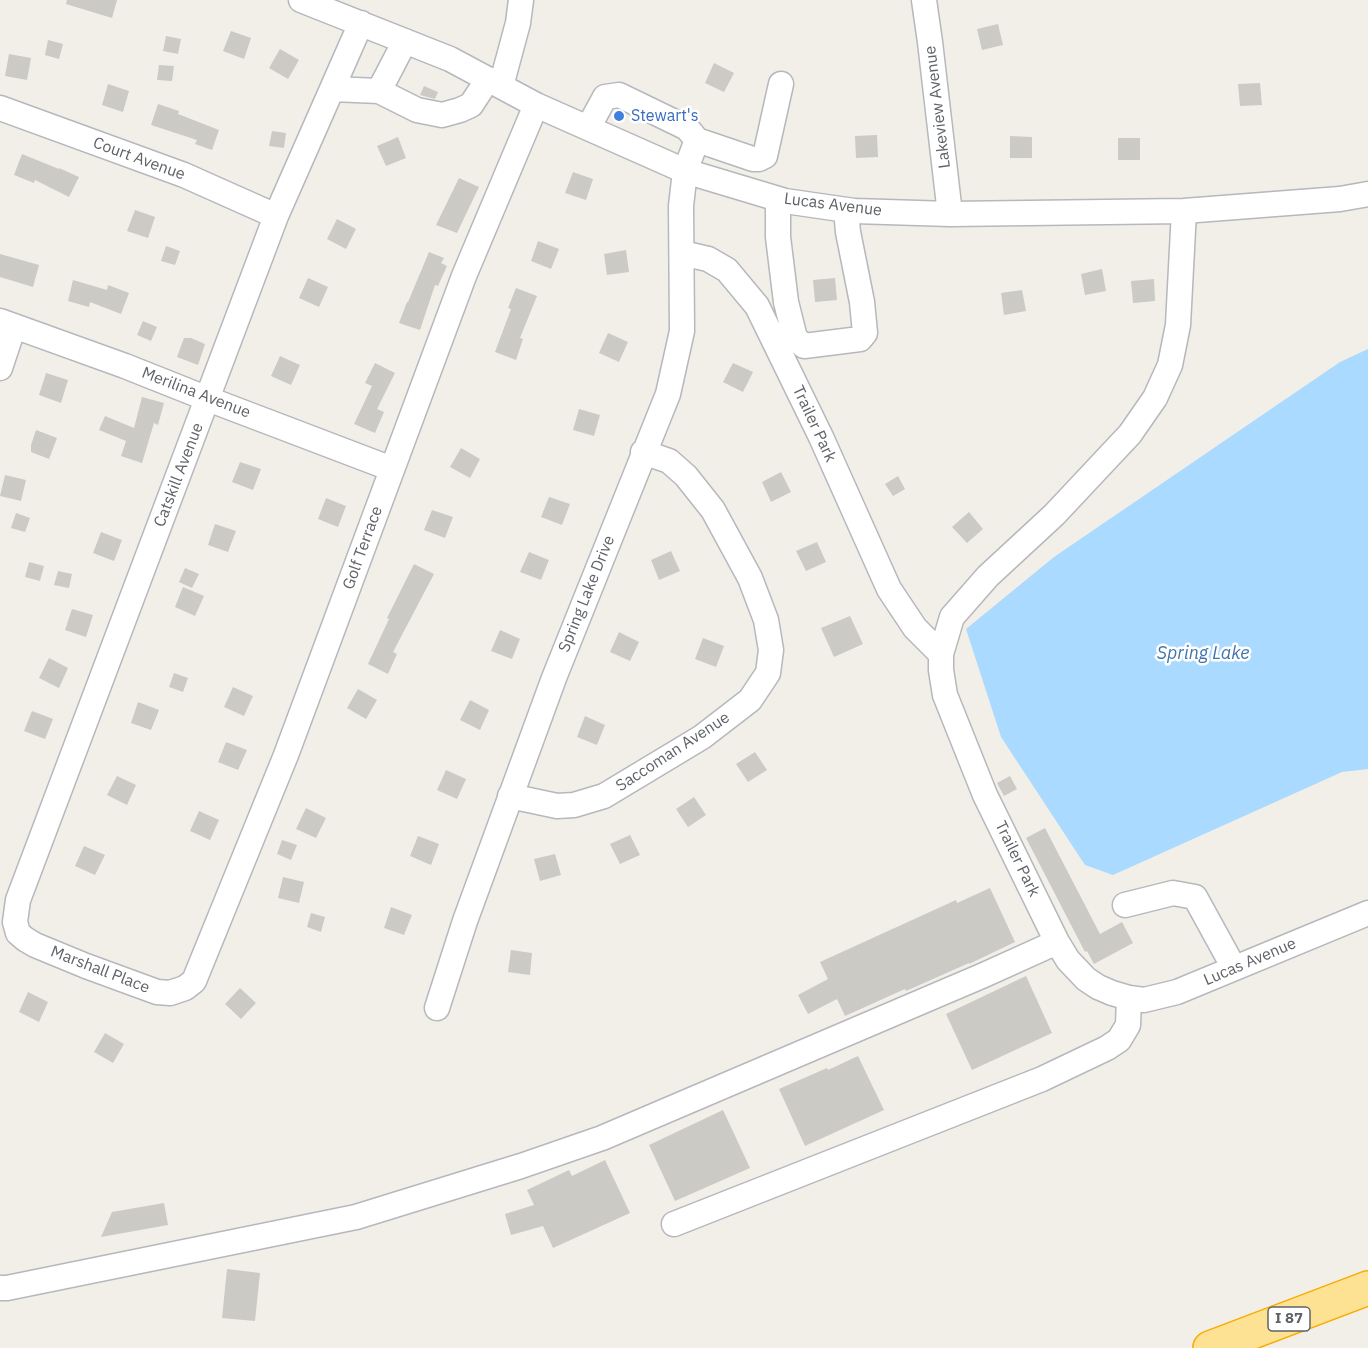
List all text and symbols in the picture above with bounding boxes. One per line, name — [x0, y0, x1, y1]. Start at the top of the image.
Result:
street label: Lakeview Avenue — [921, 45, 955, 169]
place label: Stewart's — [631, 106, 698, 126]
marker: Stewart's — [612, 109, 626, 123]
street label: Court Avenue — [90, 133, 188, 185]
street label: Lucas Avenue — [783, 189, 883, 221]
street label: Merilina Avenue — [139, 363, 253, 423]
street label: Trailer Park — [788, 383, 840, 465]
street label: Catskill Avenue — [150, 420, 208, 530]
street label: Golf Terrace — [339, 504, 387, 592]
street label: Spring Lake Drive — [555, 533, 619, 655]
water label: Spring Lake — [1157, 643, 1249, 665]
street label: Saccoman Avenue — [613, 708, 733, 796]
street label: Trailer Park — [990, 818, 1044, 900]
street label: Lucas Avenue — [1201, 934, 1299, 990]
street label: Marshall Place — [48, 942, 152, 998]
road number: I 87 — [1268, 1307, 1310, 1331]

